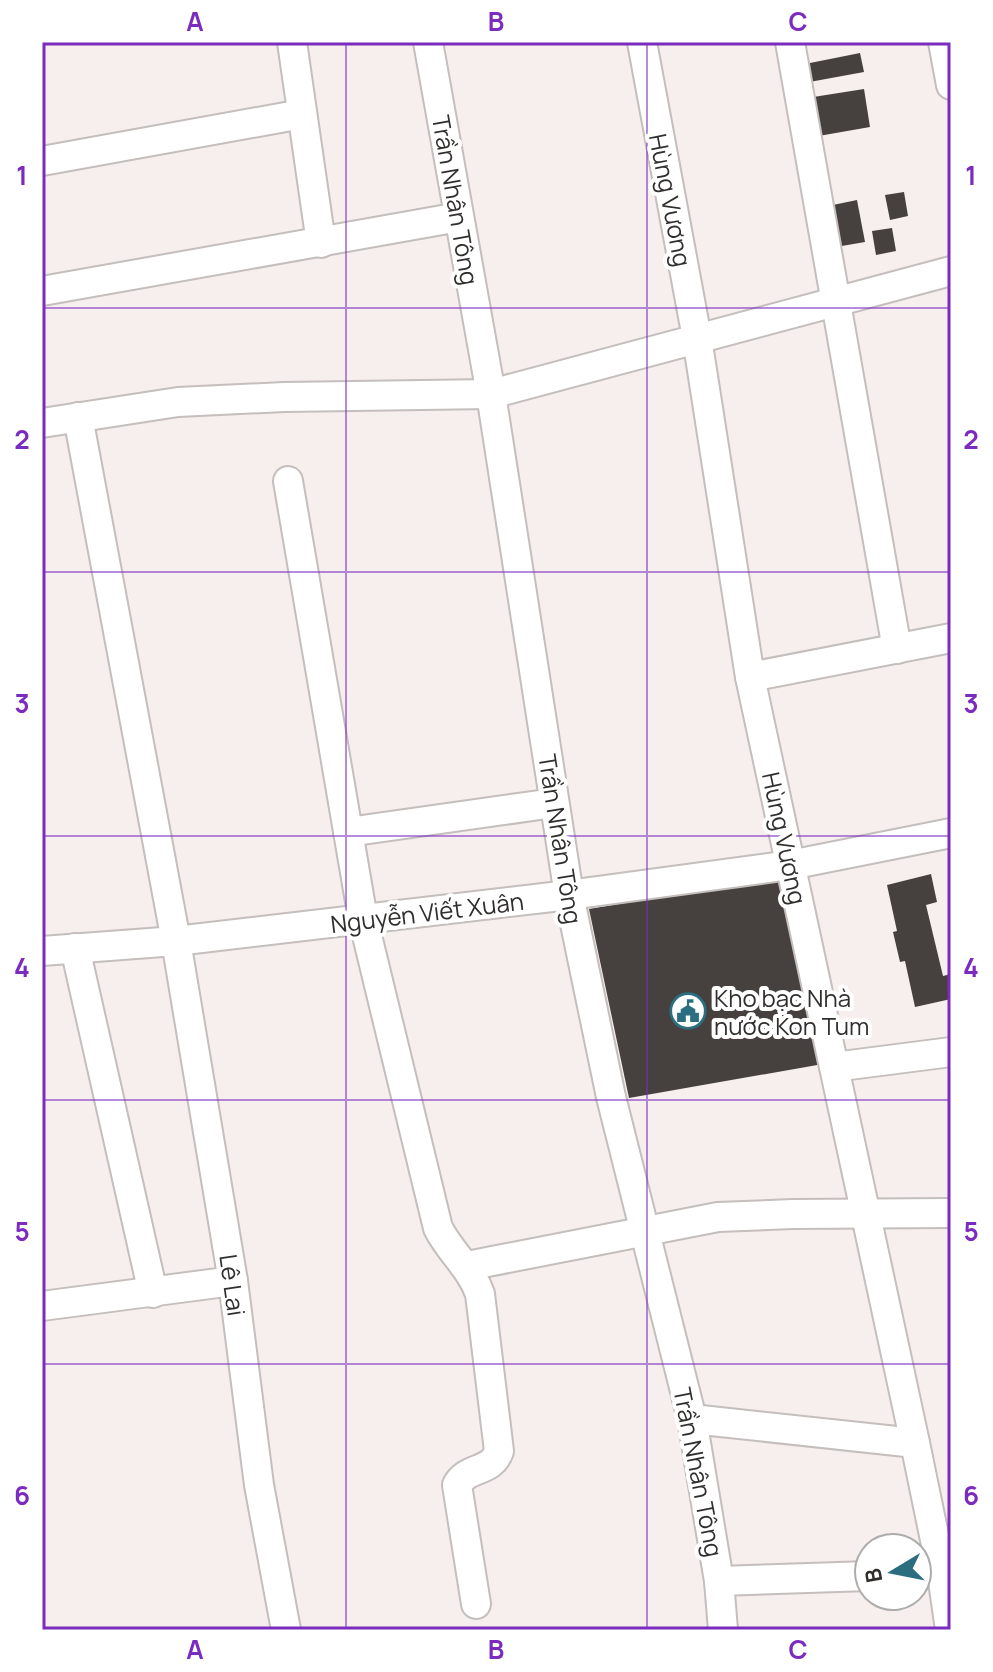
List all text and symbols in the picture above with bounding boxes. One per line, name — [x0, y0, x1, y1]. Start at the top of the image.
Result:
text: A — [186, 3, 204, 39]
text: B — [488, 3, 504, 39]
text: C — [788, 3, 808, 39]
street label: Trần Nhân Tông — [425, 113, 487, 287]
street label: Hùng Vương — [642, 131, 700, 269]
text: 1 — [16, 157, 28, 193]
text: 1 — [965, 157, 977, 193]
text: 2 — [14, 421, 30, 457]
text: 2 — [963, 421, 979, 457]
text: 3 — [14, 685, 30, 721]
text: 3 — [963, 685, 979, 721]
street label: Trần Nhân Tông — [531, 752, 591, 926]
street label: Hùng Vương — [755, 769, 815, 907]
street label: Nguyễn Viết Xuân — [329, 884, 525, 940]
text: 4 — [14, 949, 30, 985]
text: 4 — [963, 949, 979, 985]
place label: Kho bạc Nhà nước Kon Tum — [714, 981, 869, 1042]
public building icon: Kho bạc Nhà nước Kon Tum — [669, 992, 707, 1030]
text: 5 — [14, 1213, 30, 1249]
text: 5 — [963, 1213, 979, 1249]
street label: Lê Lai — [212, 1252, 254, 1318]
street label: Trần Nhân Tông — [666, 1385, 732, 1559]
text: 6 — [14, 1477, 30, 1513]
text: 6 — [963, 1477, 979, 1513]
north arrow — [853, 1532, 933, 1612]
text: B — [857, 1566, 889, 1585]
text: A — [186, 1631, 204, 1667]
text: B — [488, 1631, 504, 1667]
text: C — [788, 1631, 808, 1667]

